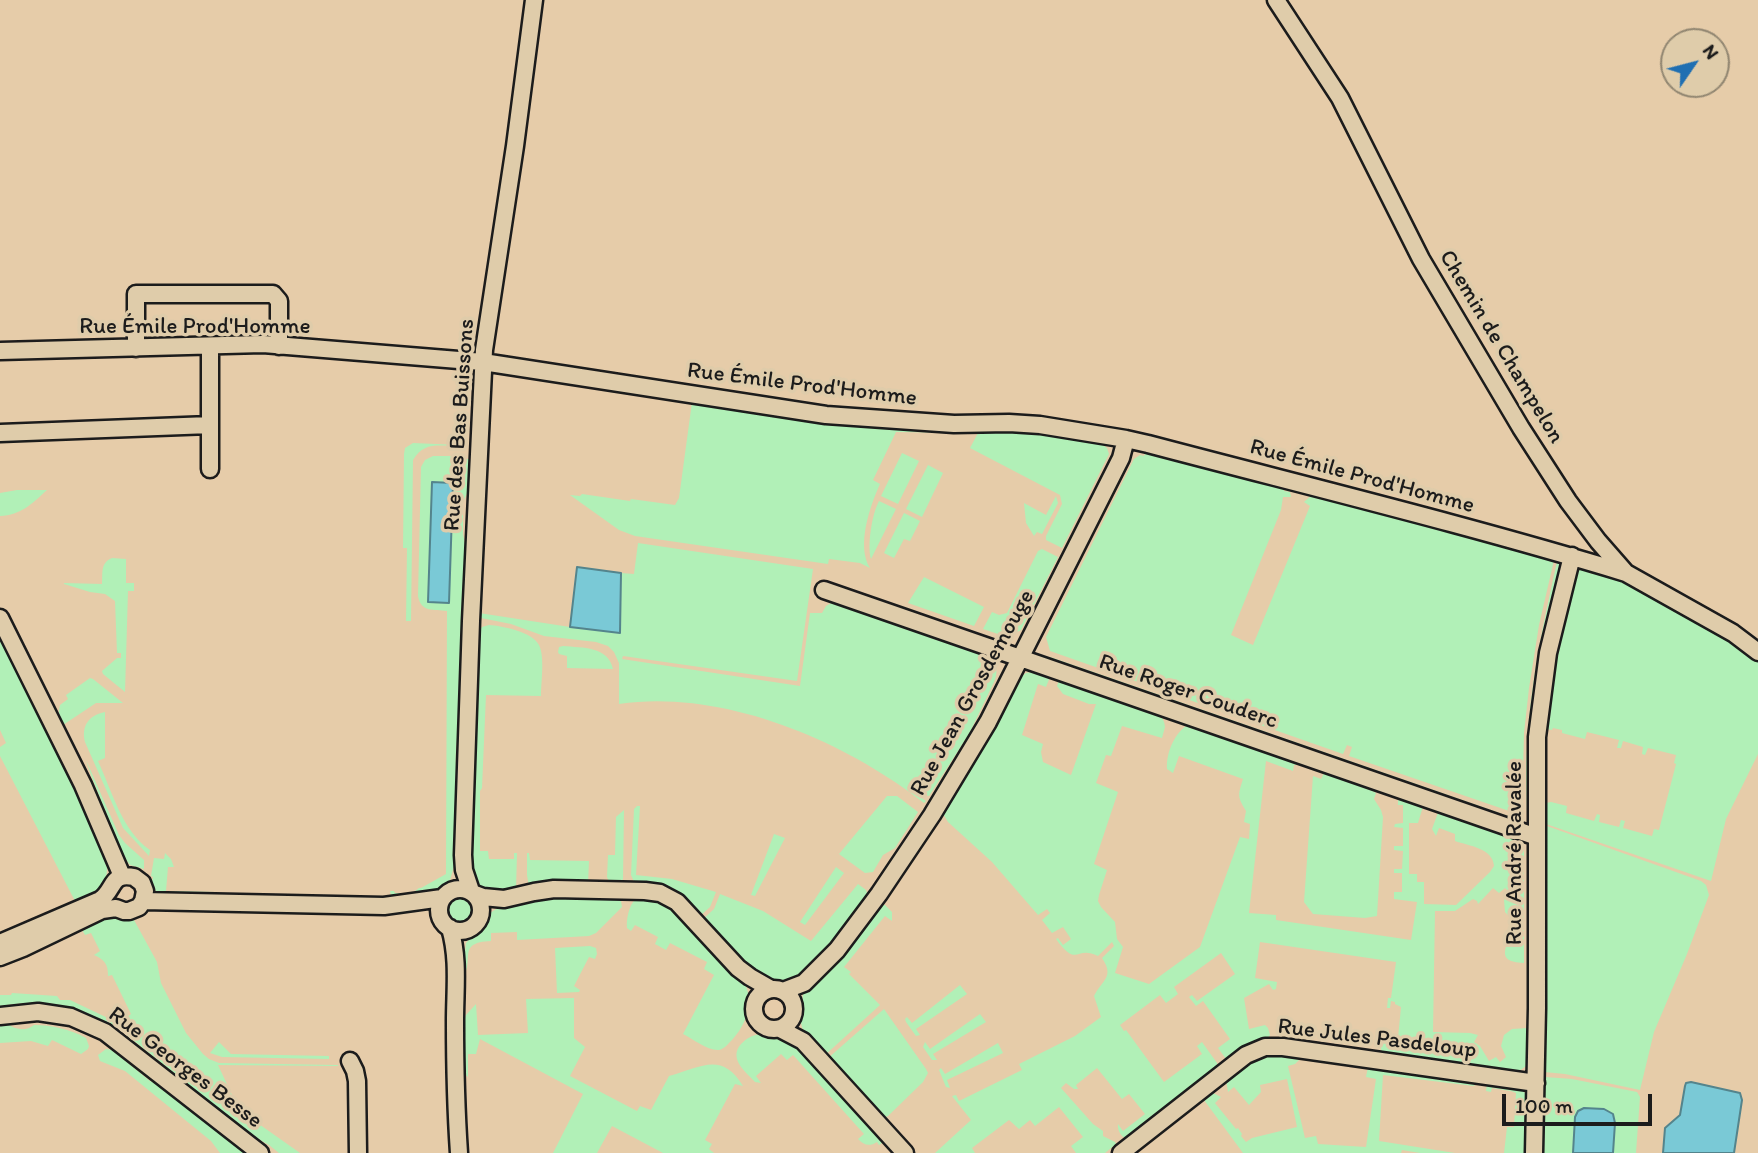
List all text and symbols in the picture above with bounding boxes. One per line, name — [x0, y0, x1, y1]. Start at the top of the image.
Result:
north arrow — [1660, 28, 1730, 98]
text: N — [1698, 40, 1724, 64]
street label: Chemin de Champelon — [1432, 245, 1570, 449]
street label: Rue Émile Prod'Homme — [79, 313, 311, 341]
street label: Rue des Bas Buissons — [439, 318, 481, 532]
street label: Rue Émile Prod'Homme — [686, 357, 918, 413]
street label: Rue Émile Prod'Homme — [1247, 434, 1477, 520]
street label: Rue Jean Grosdemouge — [905, 585, 1041, 801]
street label: Rue Roger Couderc — [1095, 648, 1281, 736]
street label: Rue André Ravalée — [1501, 761, 1529, 945]
street label: Rue Georges Besse — [102, 1001, 268, 1135]
street label: Rue Jules Pasdeloup — [1276, 1013, 1478, 1065]
scale bar — [1506, 1080, 1656, 1124]
text: 100 m — [1515, 1093, 1573, 1118]

